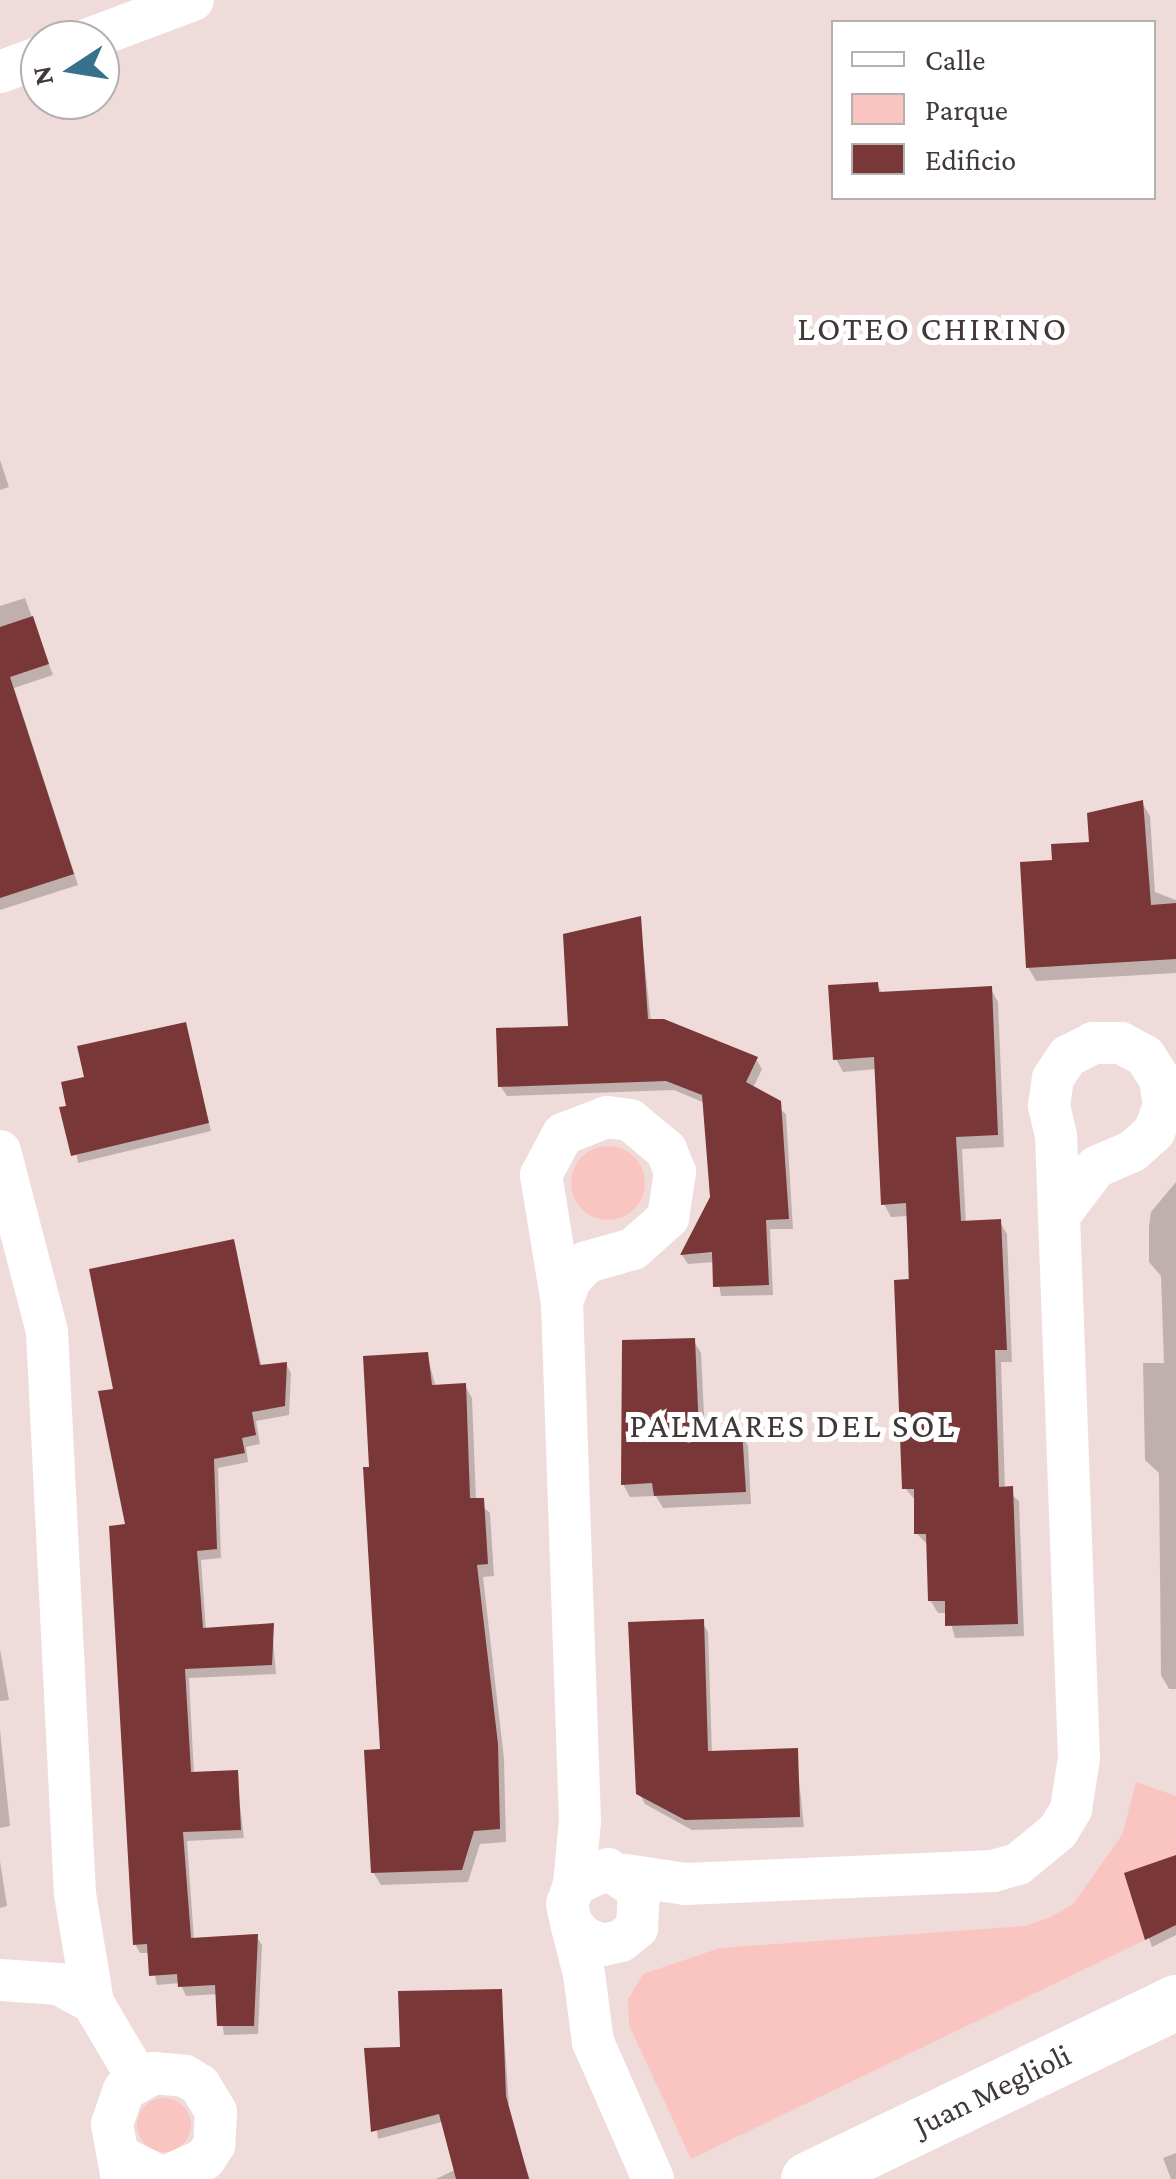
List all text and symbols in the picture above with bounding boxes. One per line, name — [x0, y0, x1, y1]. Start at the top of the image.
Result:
north arrow — [20, 20, 120, 120]
legend — [831, 20, 1156, 200]
text: Calle — [925, 43, 985, 76]
text: N — [25, 63, 59, 88]
text: Parque — [925, 93, 1008, 126]
text: Edificio — [925, 143, 1016, 176]
district label: LOTEO CHIRINO — [797, 308, 1069, 350]
district label: PALMARES DEL SOL — [629, 1405, 957, 1447]
street label: Juan Meglioli — [907, 2035, 1077, 2145]

